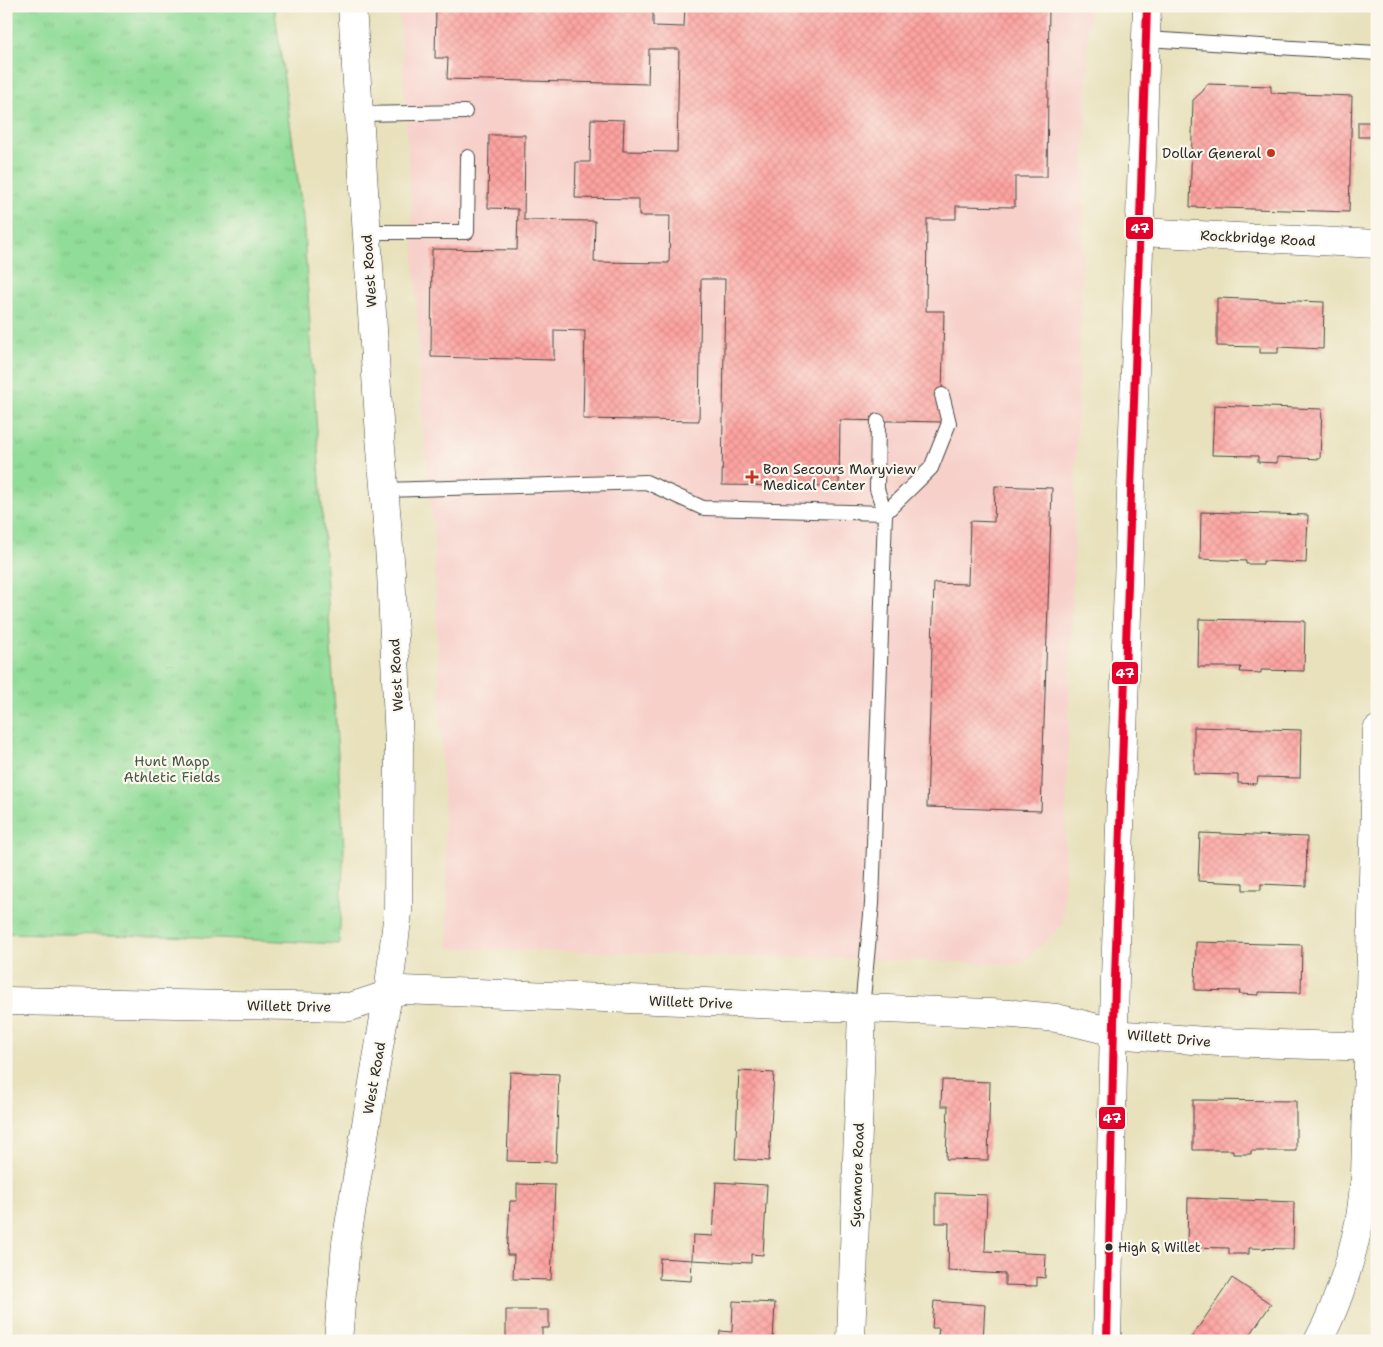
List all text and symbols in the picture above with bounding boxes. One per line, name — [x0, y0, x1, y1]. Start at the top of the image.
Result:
place label: Dollar General — [1162, 144, 1262, 162]
marker: Dollar General — [1265, 147, 1277, 159]
line badge: 47 — [1125, 216, 1154, 240]
text: 47 — [1130, 219, 1150, 237]
street label: Rockbridge Road — [1200, 226, 1316, 250]
street label: West Road — [357, 234, 381, 308]
place label: Bon Secours Maryview Medical Center — [763, 460, 916, 494]
marker: Bon Secours Maryview Medical Center — [745, 470, 759, 484]
street label: West Road — [385, 638, 407, 712]
line badge: 47 — [1111, 661, 1139, 685]
text: 47 — [1115, 664, 1135, 682]
park label: Hunt Mapp Athletic Fields — [124, 752, 221, 786]
street label: Willett Drive — [649, 992, 734, 1012]
street label: Willett Drive — [247, 996, 331, 1016]
street label: Willett Drive — [1126, 1025, 1212, 1051]
street label: West Road — [359, 1040, 389, 1116]
line badge: 47 — [1098, 1106, 1126, 1130]
text: 47 — [1102, 1109, 1122, 1127]
street label: Sycamore Road — [846, 1122, 868, 1228]
place label: High & Willet — [1118, 1239, 1201, 1256]
marker: High & Willet — [1104, 1242, 1114, 1252]

